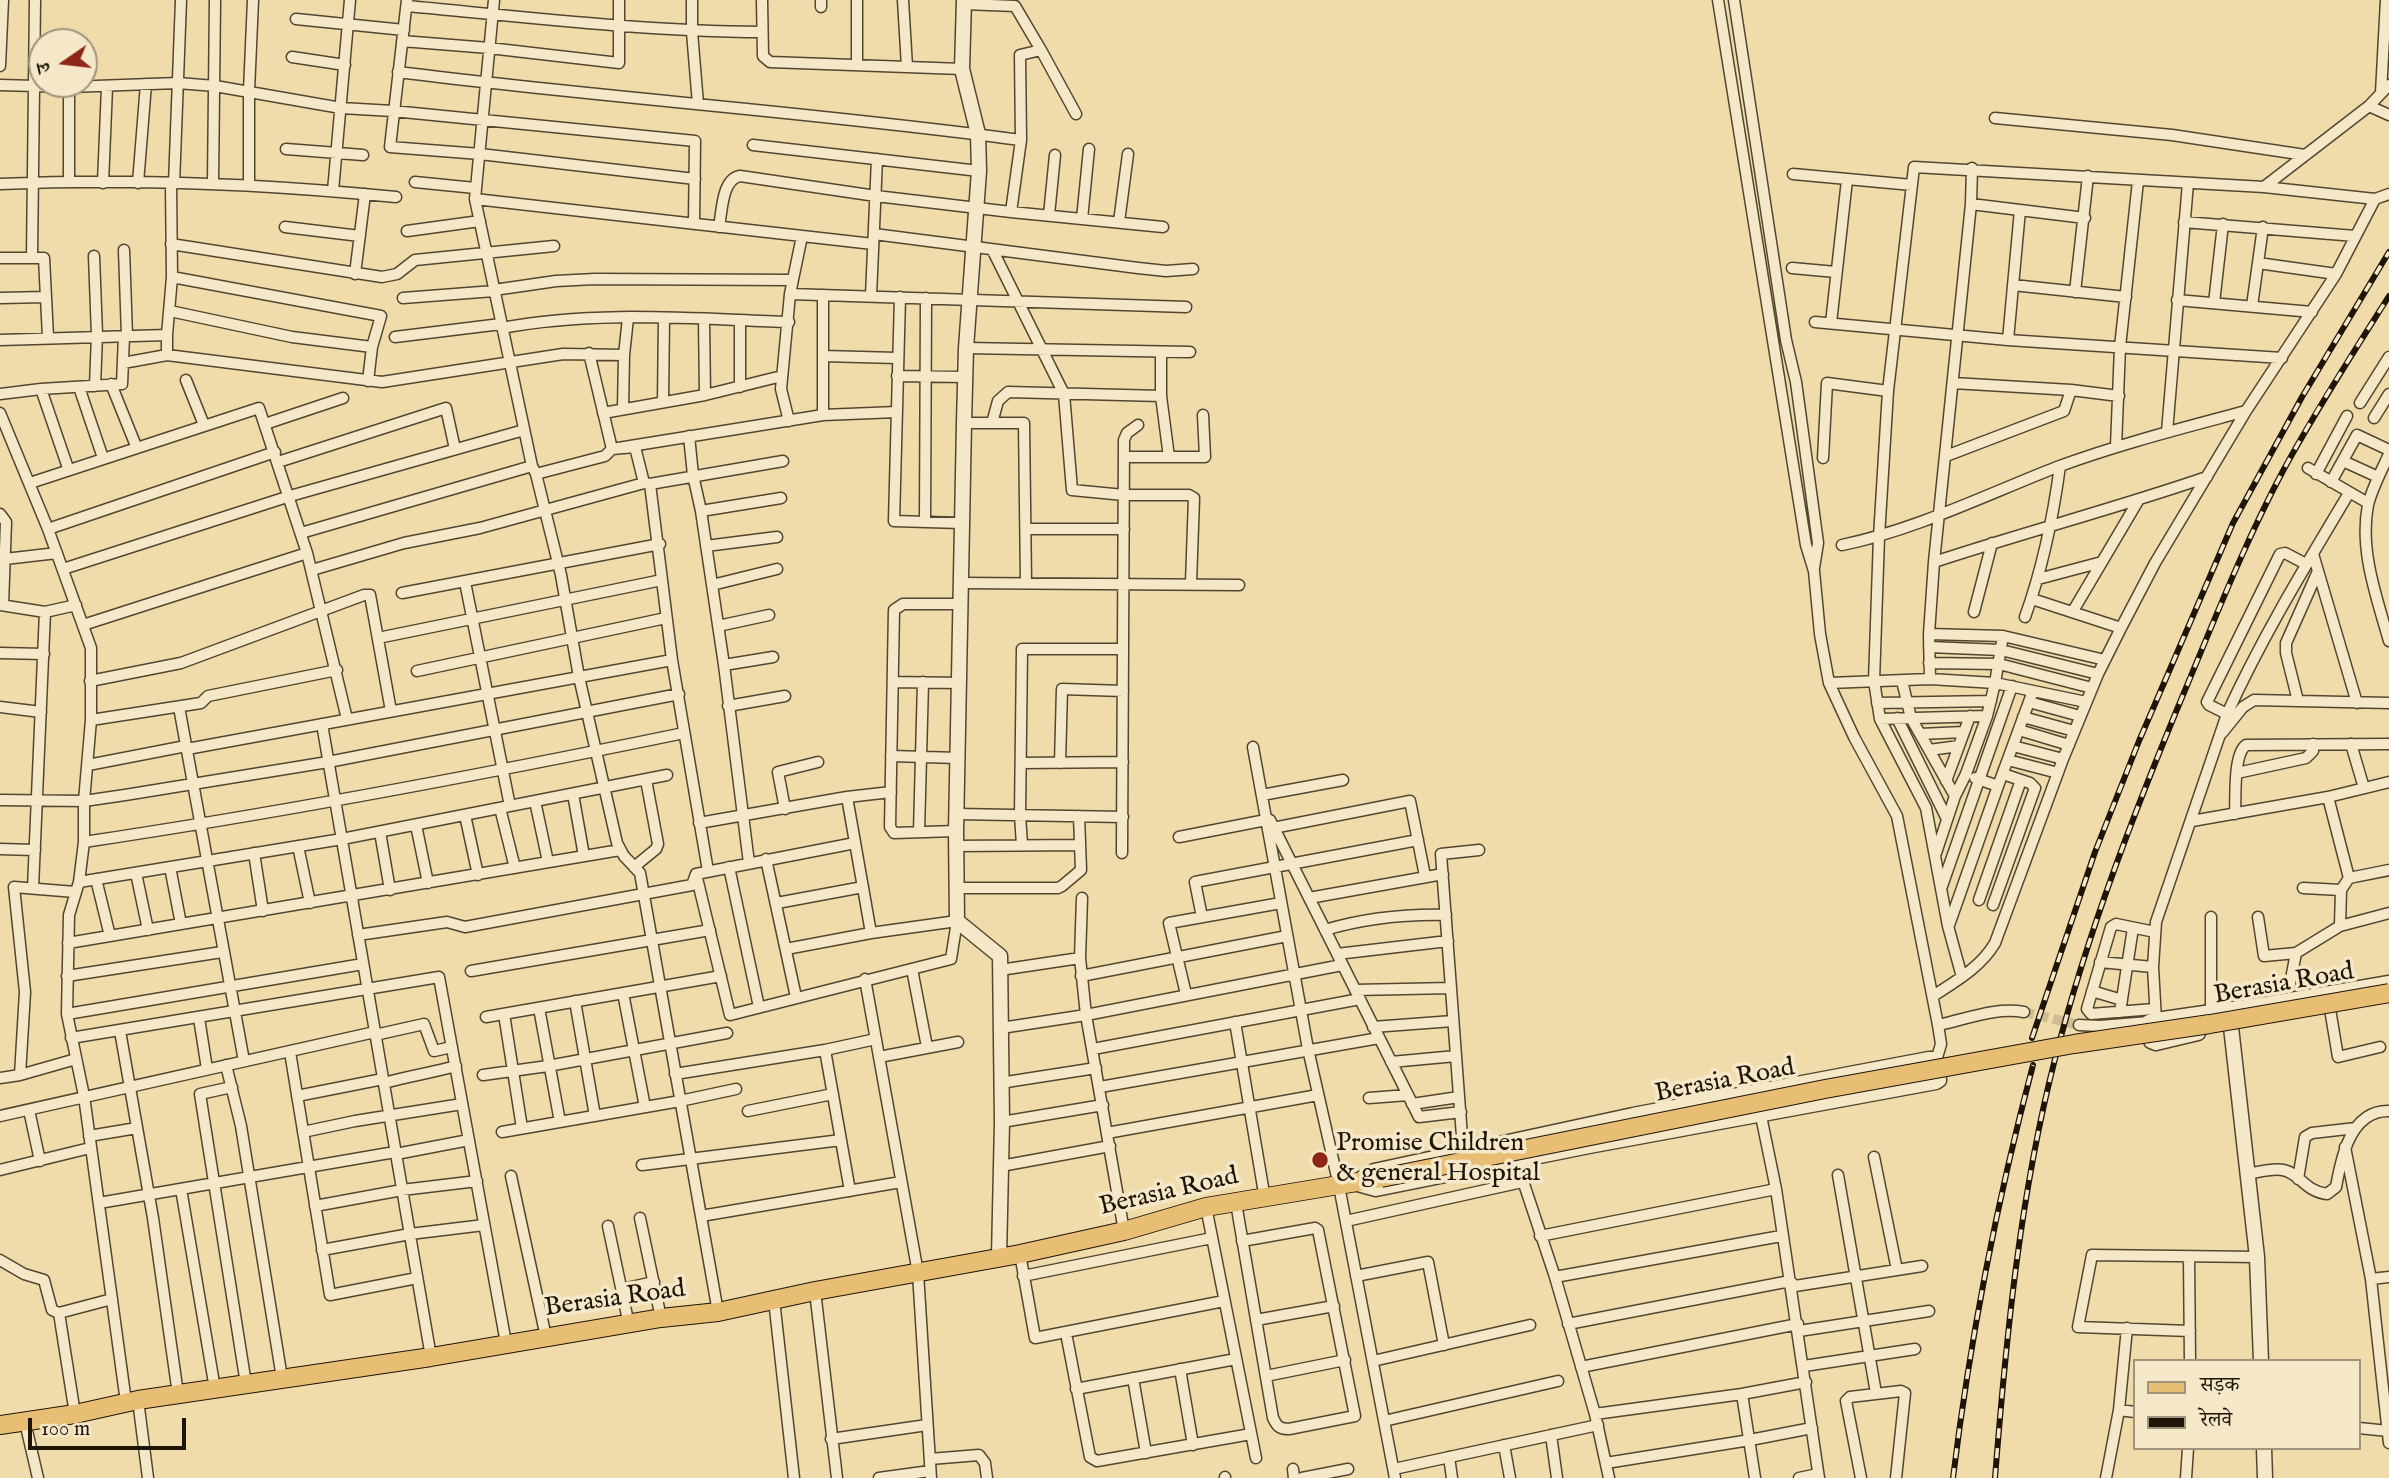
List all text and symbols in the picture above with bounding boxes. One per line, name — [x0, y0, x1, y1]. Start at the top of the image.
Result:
north arrow — [28, 28, 98, 98]
text: उ — [32, 60, 57, 75]
street label: Berasia Road — [2212, 957, 2356, 1013]
street label: Berasia Road — [1652, 1053, 1798, 1111]
place label: Promise Children & general Hospital — [1336, 1129, 1540, 1190]
marker: Promise Children & general Hospital — [1310, 1150, 1330, 1170]
street label: Berasia Road — [1096, 1162, 1242, 1224]
street label: Berasia Road — [543, 1275, 687, 1325]
legend — [2134, 1359, 2361, 1450]
text: सड़क — [2200, 1372, 2239, 1399]
scale bar — [32, 1404, 189, 1448]
text: रेलवे — [2200, 1407, 2232, 1434]
text: 100 m — [41, 1416, 90, 1443]

